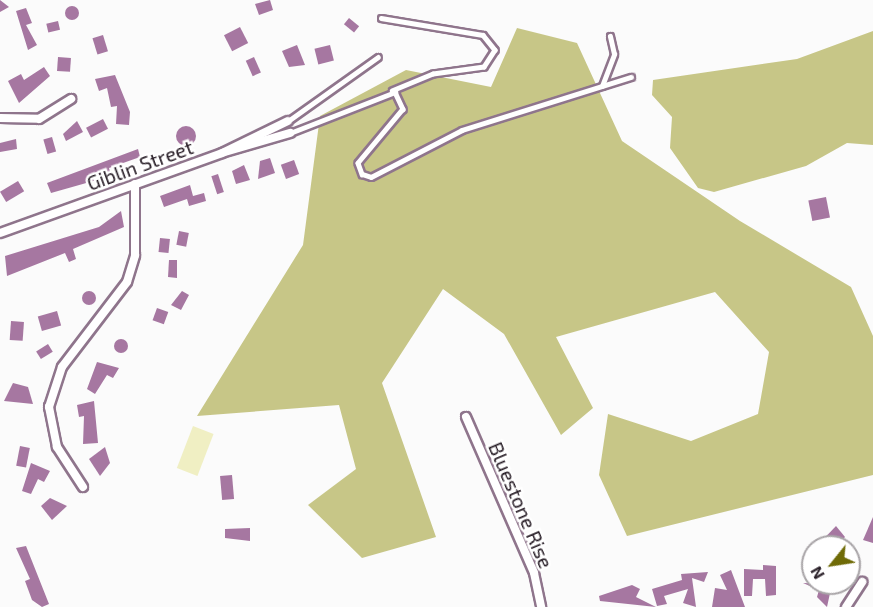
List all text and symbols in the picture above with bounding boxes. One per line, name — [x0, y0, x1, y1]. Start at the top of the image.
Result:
street label: Giblin Street — [84, 135, 196, 195]
street label: Bluestone Rise — [484, 438, 558, 572]
north arrow — [801, 535, 861, 595]
text: N — [806, 563, 828, 583]

